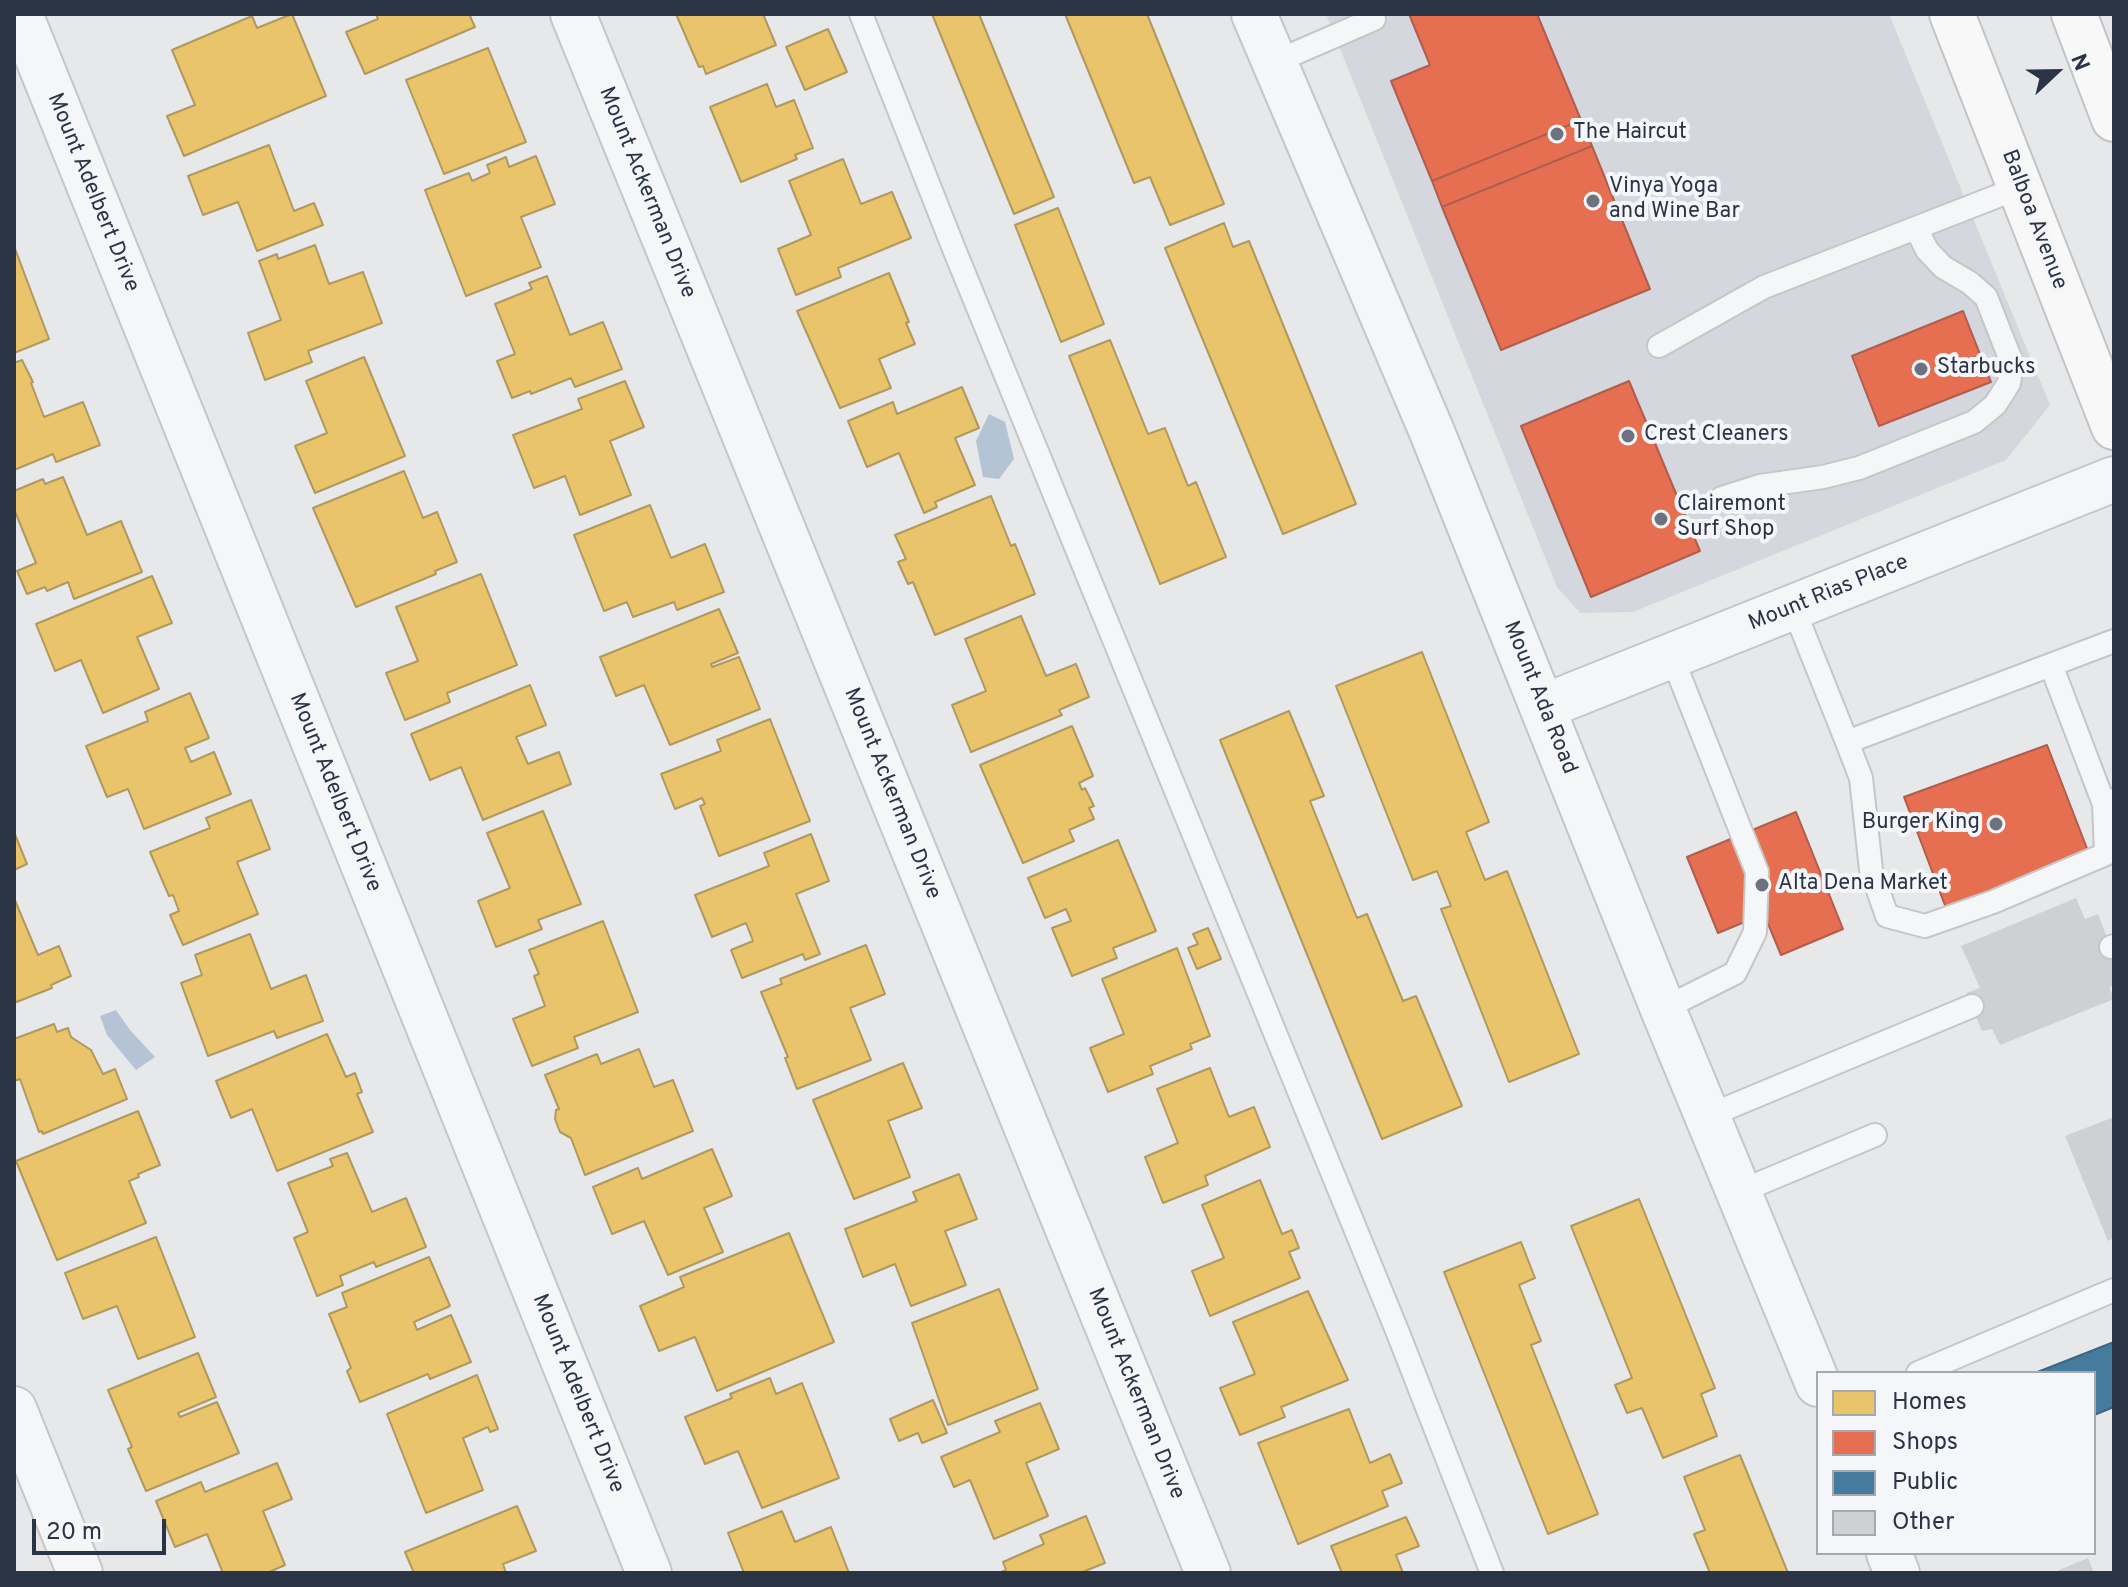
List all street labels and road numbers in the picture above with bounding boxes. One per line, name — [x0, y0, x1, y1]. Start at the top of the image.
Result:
street label: Mount Ackerman Drive — [592, 83, 700, 303]
street label: Mount Adelbert Drive — [40, 90, 144, 296]
street label: Balboa Avenue — [1994, 146, 2072, 294]
street label: Mount Rias Place — [1745, 550, 1913, 638]
street label: Mount Ada Road — [1496, 618, 1582, 778]
street label: Mount Ackerman Drive — [837, 684, 945, 904]
street label: Mount Adelbert Drive — [282, 690, 386, 896]
street label: Mount Ackerman Drive — [1081, 1284, 1189, 1504]
street label: Mount Adelbert Drive — [525, 1291, 629, 1497]

